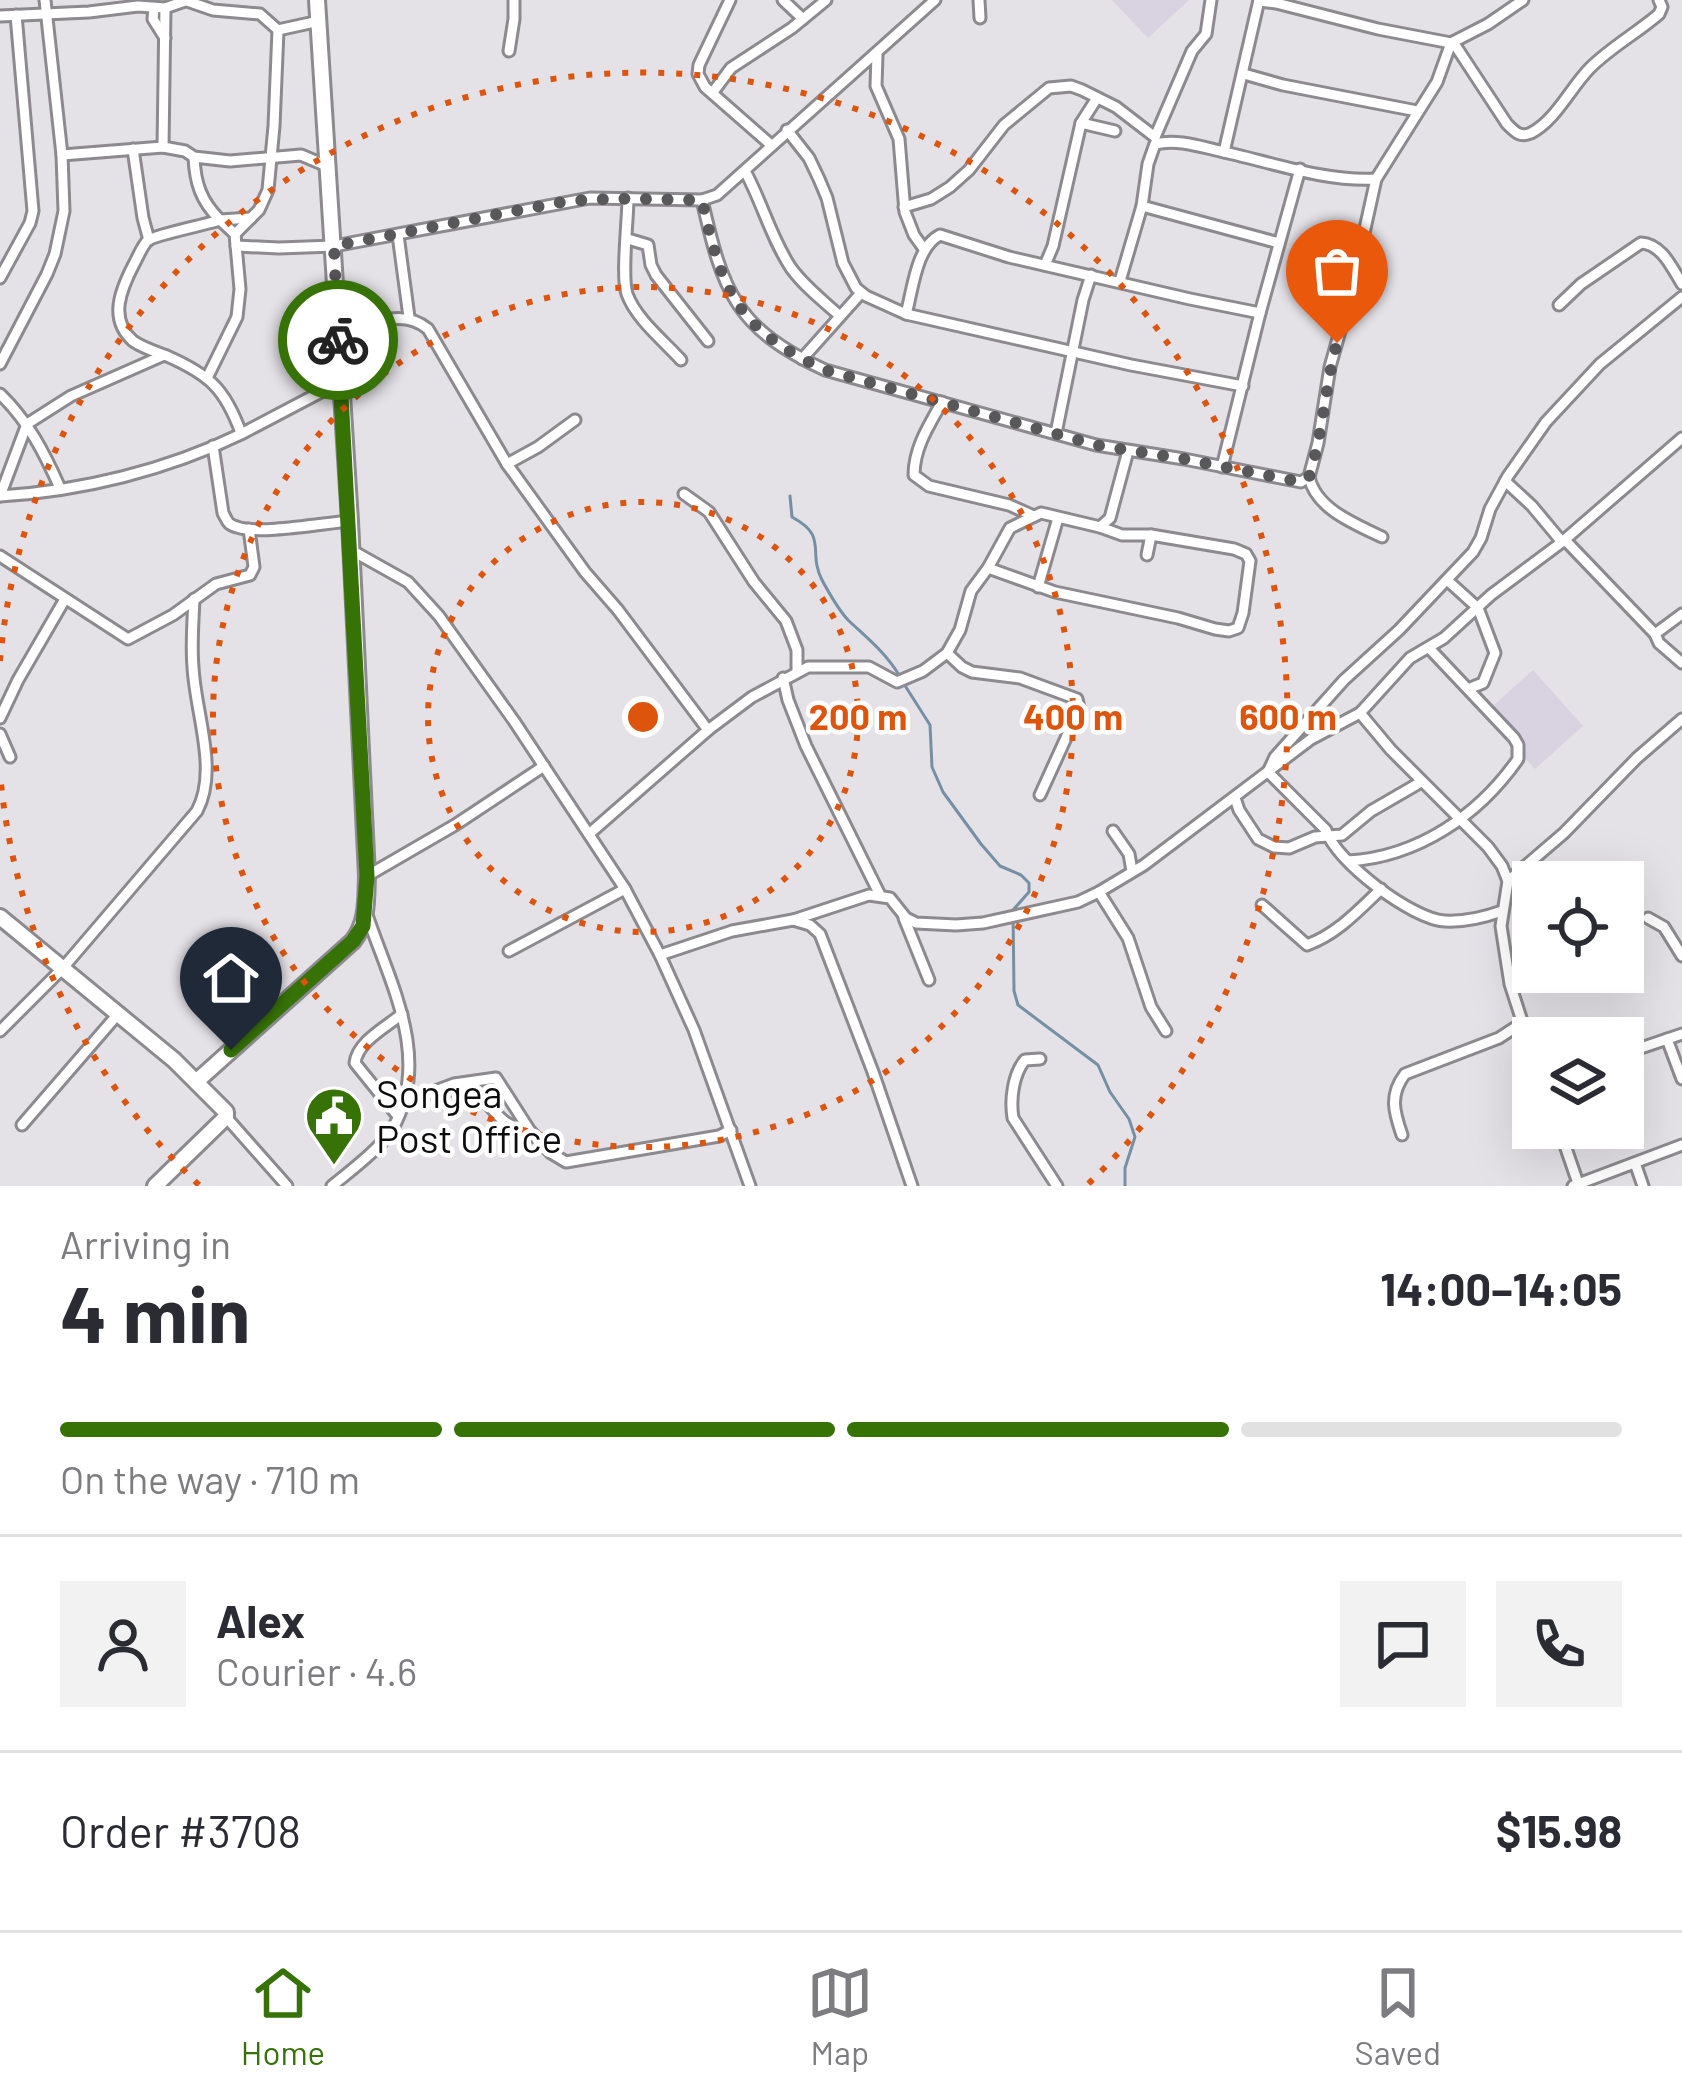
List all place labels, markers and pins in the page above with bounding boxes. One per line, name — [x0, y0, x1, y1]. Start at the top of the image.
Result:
pin — [1286, 220, 1388, 343]
centre of rings — [622, 696, 664, 738]
pin — [180, 927, 282, 1050]
place label: Songea Post Office — [376, 1069, 562, 1161]
public building icon: Songea Post Office — [303, 1085, 365, 1167]

